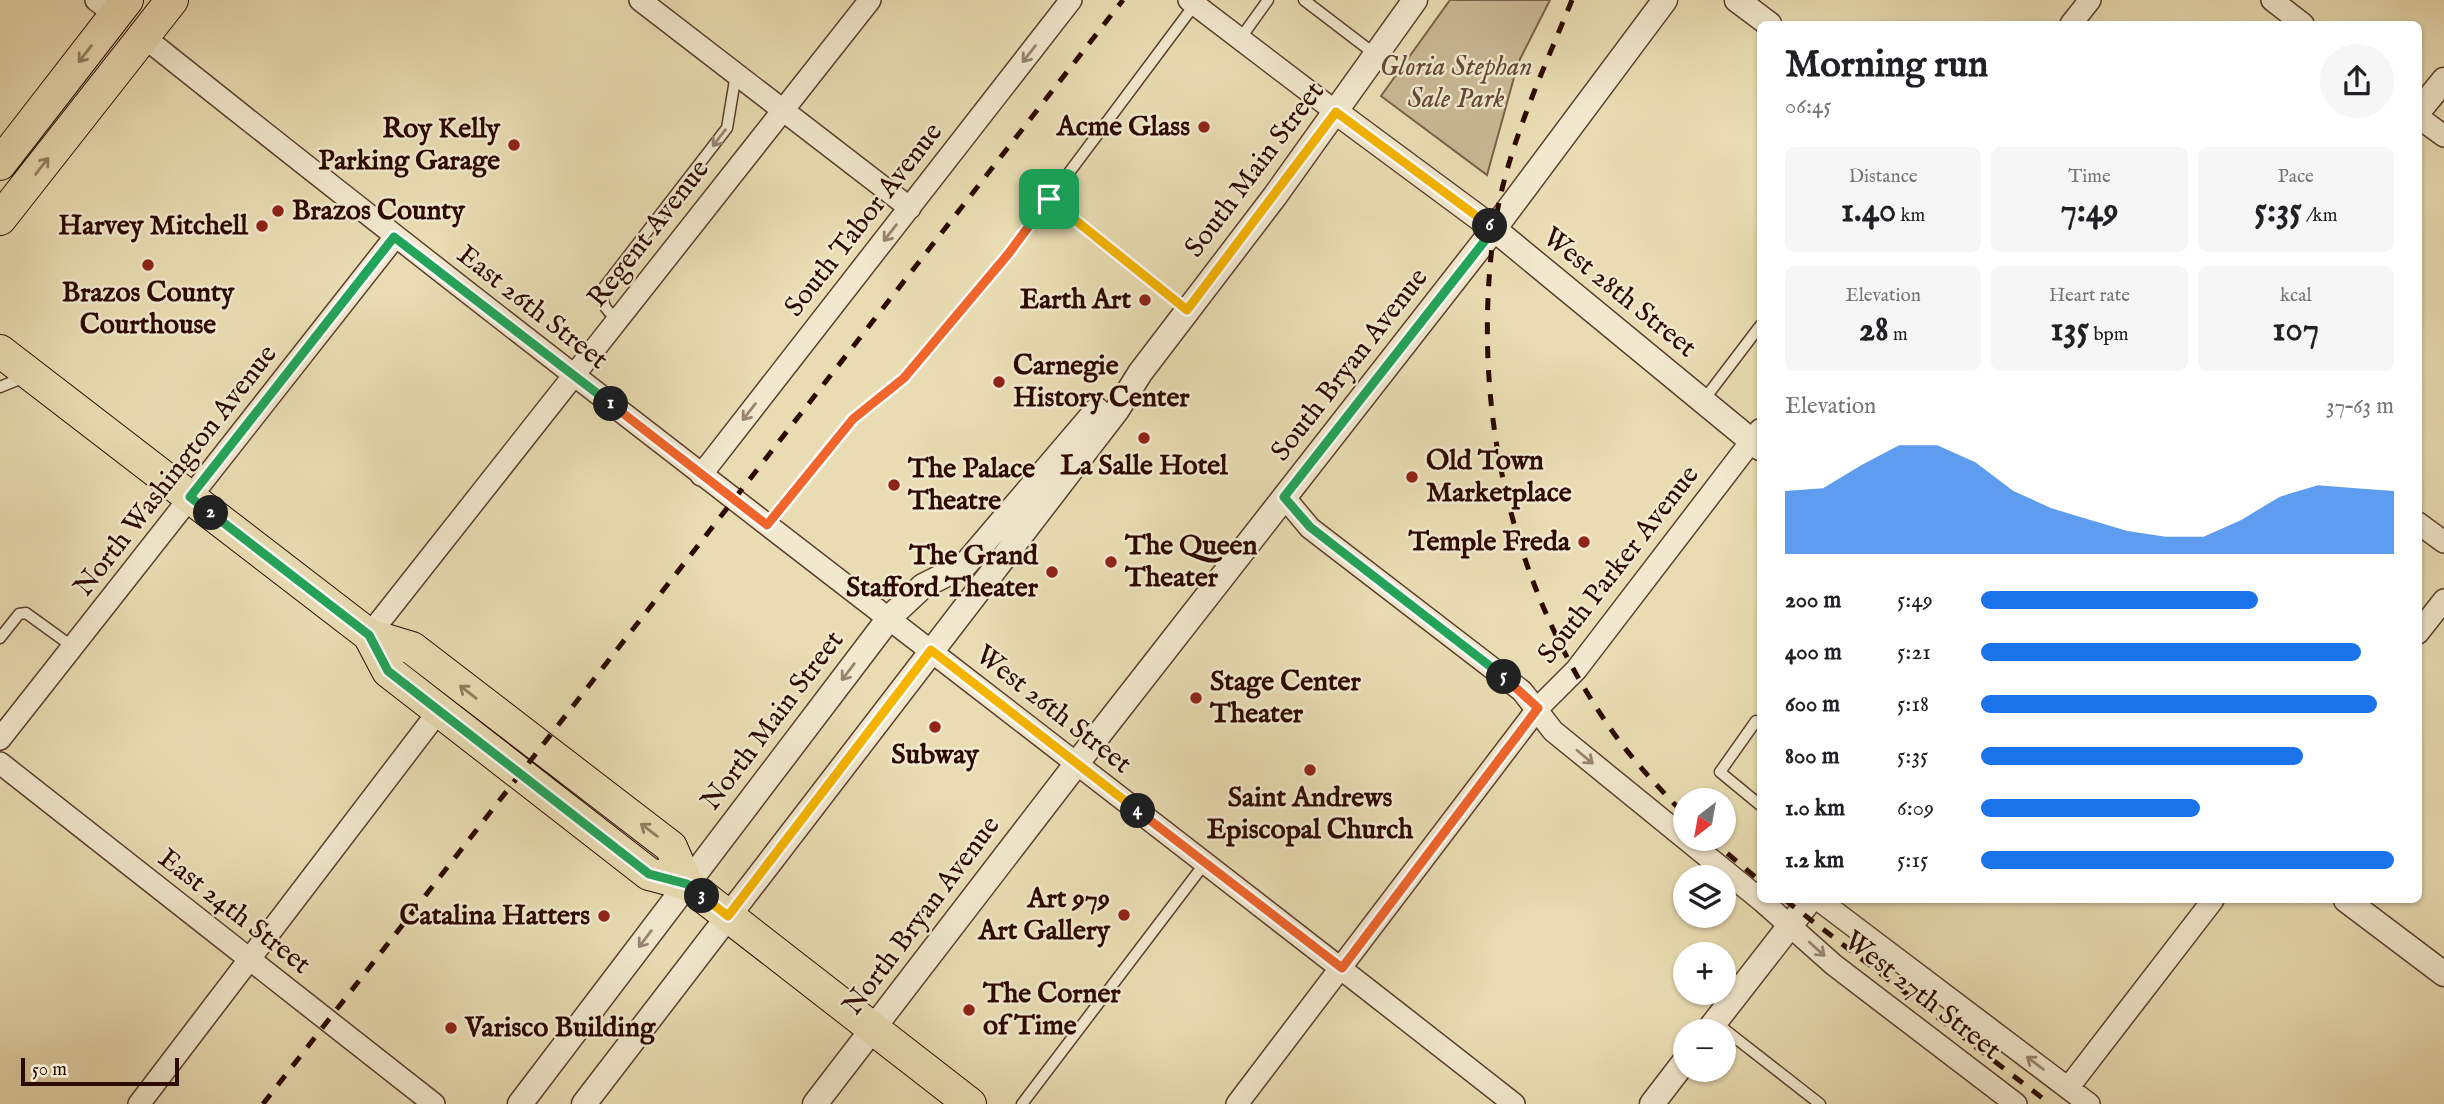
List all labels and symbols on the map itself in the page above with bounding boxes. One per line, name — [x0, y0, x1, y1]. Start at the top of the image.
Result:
one-way arrow — [78, 44, 93, 63]
one-way arrow — [1022, 44, 1037, 63]
park label: Gloria Stephan Sale Park — [1379, 50, 1533, 117]
street label: South Main Street — [1178, 75, 1333, 265]
place label: Acme Glass — [1056, 110, 1190, 145]
place label: Roy Kelly Parking Garage — [318, 112, 501, 179]
street label: South Tabor Avenue — [777, 116, 951, 324]
marker: Acme Glass — [1196, 119, 1212, 135]
one-way arrow — [711, 129, 726, 147]
marker: Roy Kelly Parking Garage — [506, 137, 522, 153]
street label: Regent Avenue — [580, 153, 718, 315]
one-way arrow — [35, 157, 50, 176]
pin — [1019, 169, 1079, 229]
place label: Brazos County — [292, 194, 466, 229]
marker: Brazos County — [270, 203, 286, 219]
pin: 6 — [1472, 208, 1508, 244]
place label: Harvey Mitchell — [58, 209, 249, 244]
marker: Harvey Mitchell — [254, 218, 270, 234]
street label: West 28th Street — [1535, 220, 1703, 366]
one-way arrow — [882, 224, 897, 242]
street label: East 26th Street — [449, 238, 615, 378]
marker: Brazos County Courthouse — [140, 257, 156, 273]
street label: South Bryan Avenue — [1264, 261, 1436, 469]
place label: Brazos County Courthouse — [62, 276, 236, 343]
place label: Earth Art — [1020, 283, 1131, 318]
marker: Earth Art — [1137, 292, 1153, 308]
street label: North Washington Avenue — [67, 338, 285, 604]
place label: Carnegie History Center — [1013, 349, 1190, 416]
marker: Carnegie History Center — [991, 374, 1007, 390]
pin: 1 — [594, 386, 628, 422]
one-way arrow — [742, 403, 757, 421]
marker: La Salle Hotel — [1136, 430, 1152, 446]
place label: Old Town Marketplace — [1426, 444, 1572, 511]
place label: La Salle Hotel — [1060, 449, 1229, 484]
place label: The Palace Theatre — [907, 452, 1035, 519]
street label: South Parker Avenue — [1531, 459, 1707, 671]
marker: Old Town Marketplace — [1404, 469, 1420, 485]
marker: The Palace Theatre — [886, 477, 902, 493]
pin: 2 — [194, 496, 228, 530]
place label: Temple Freda — [1407, 525, 1571, 560]
place label: The Queen Theater — [1124, 529, 1257, 596]
marker: Temple Freda — [1576, 534, 1592, 550]
place label: The Grand Stafford Theater — [846, 539, 1039, 606]
marker: The Queen Theater — [1103, 554, 1119, 570]
marker: The Grand Stafford Theater — [1044, 564, 1060, 580]
street label: North Main Street — [694, 624, 852, 818]
street label: West 26th Street — [968, 638, 1138, 782]
pin: 5 — [1486, 660, 1522, 694]
one-way arrow — [841, 662, 856, 680]
place label: Stage Center Theater — [1209, 665, 1361, 732]
one-way arrow — [459, 685, 478, 700]
marker: Stage Center Theater — [1188, 690, 1204, 706]
marker: Subway — [927, 719, 943, 735]
place label: Subway — [891, 738, 980, 773]
one-way arrow — [1575, 750, 1593, 765]
marker: Saint Andrews Episcopal Church — [1302, 762, 1318, 778]
place label: Saint Andrews Episcopal Church — [1207, 781, 1414, 848]
north arrow — [1673, 788, 1736, 850]
pin: 4 — [1120, 794, 1156, 828]
street label: North Bryan Avenue — [836, 809, 1008, 1023]
one-way arrow — [640, 823, 658, 838]
street label: East 24th Street — [151, 842, 318, 983]
pin: 3 — [684, 878, 720, 914]
place label: Art 979 Art Gallery — [978, 882, 1111, 949]
place label: Catalina Hatters — [400, 899, 590, 934]
marker: Art 979 Art Gallery — [1116, 907, 1132, 923]
marker: Catalina Hatters — [596, 908, 612, 924]
street label: West 27th Street — [1836, 924, 2008, 1068]
one-way arrow — [638, 929, 653, 947]
one-way arrow — [1808, 941, 1826, 957]
place label: The Corner of Time — [982, 977, 1121, 1044]
marker: The Corner of Time — [961, 1002, 977, 1018]
place label: Varisco Building — [464, 1011, 656, 1046]
marker: Varisco Building — [443, 1020, 459, 1036]
scale bar — [21, 1055, 178, 1087]
one-way arrow — [2026, 1055, 2044, 1070]

